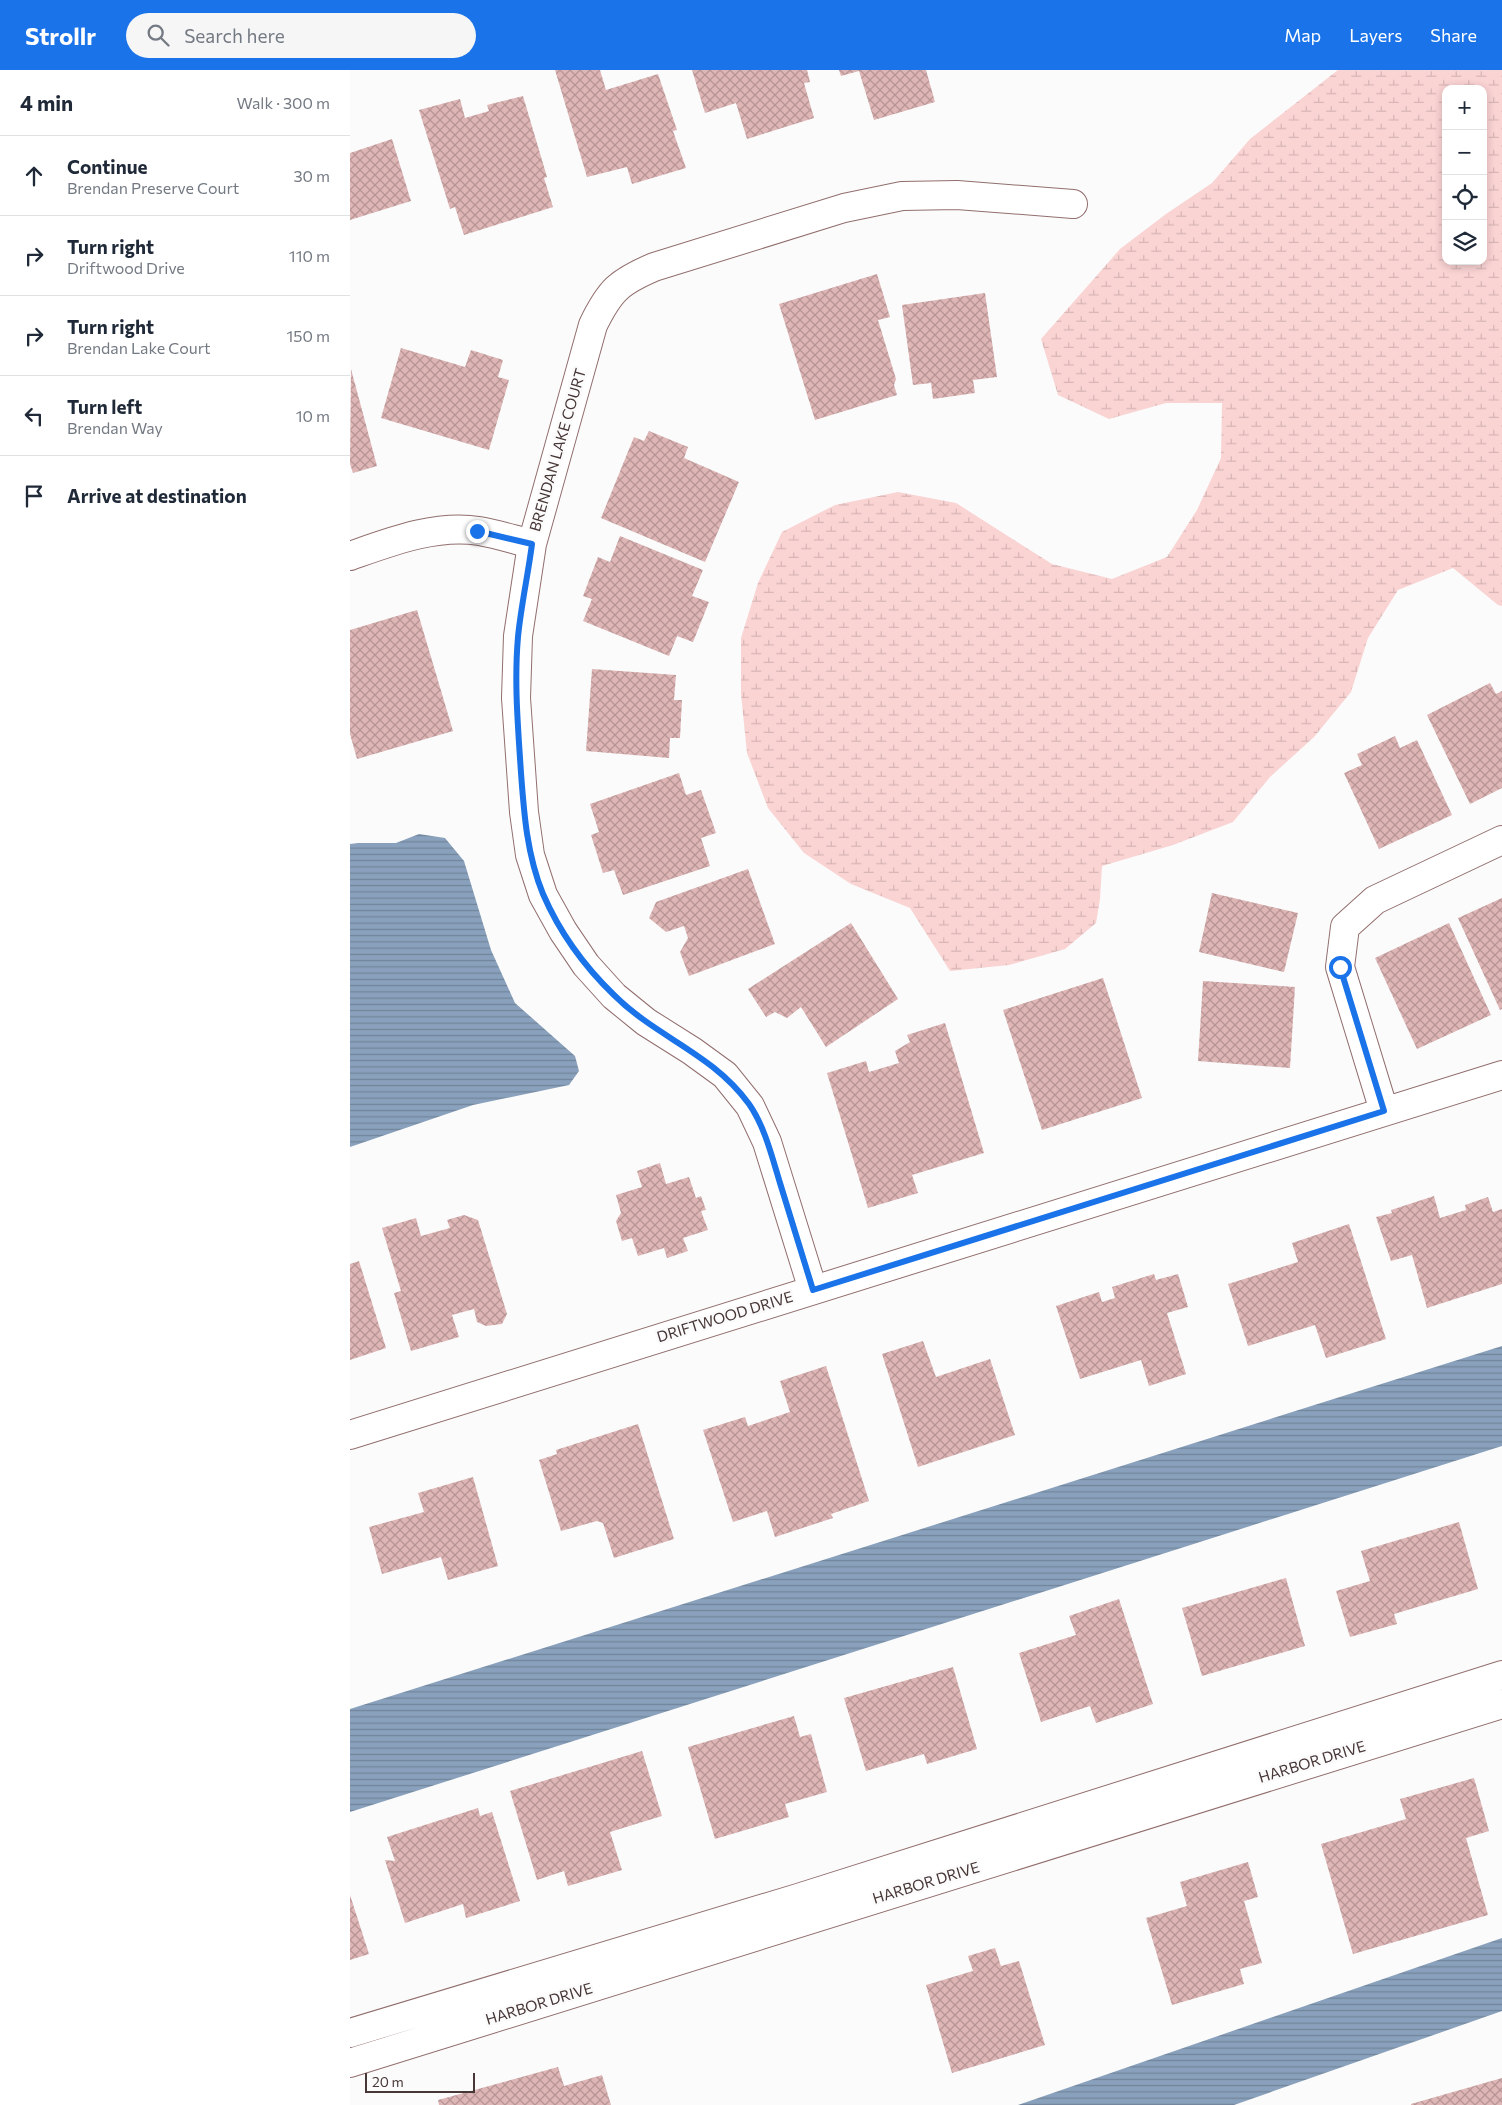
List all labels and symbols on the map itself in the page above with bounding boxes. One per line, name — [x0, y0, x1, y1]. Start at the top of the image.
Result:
street label: BRENDAN LAKE COURT — [525, 366, 589, 533]
route end — [466, 520, 489, 543]
route start — [1329, 956, 1352, 979]
street label: DRIFTWOOD DRIVE — [654, 1287, 795, 1345]
street label: HARBOR DRIVE — [1256, 1736, 1367, 1786]
street label: HARBOR DRIVE — [870, 1857, 981, 1907]
street label: HARBOR DRIVE — [483, 1978, 594, 2028]
scale bar — [365, 2070, 475, 2093]

